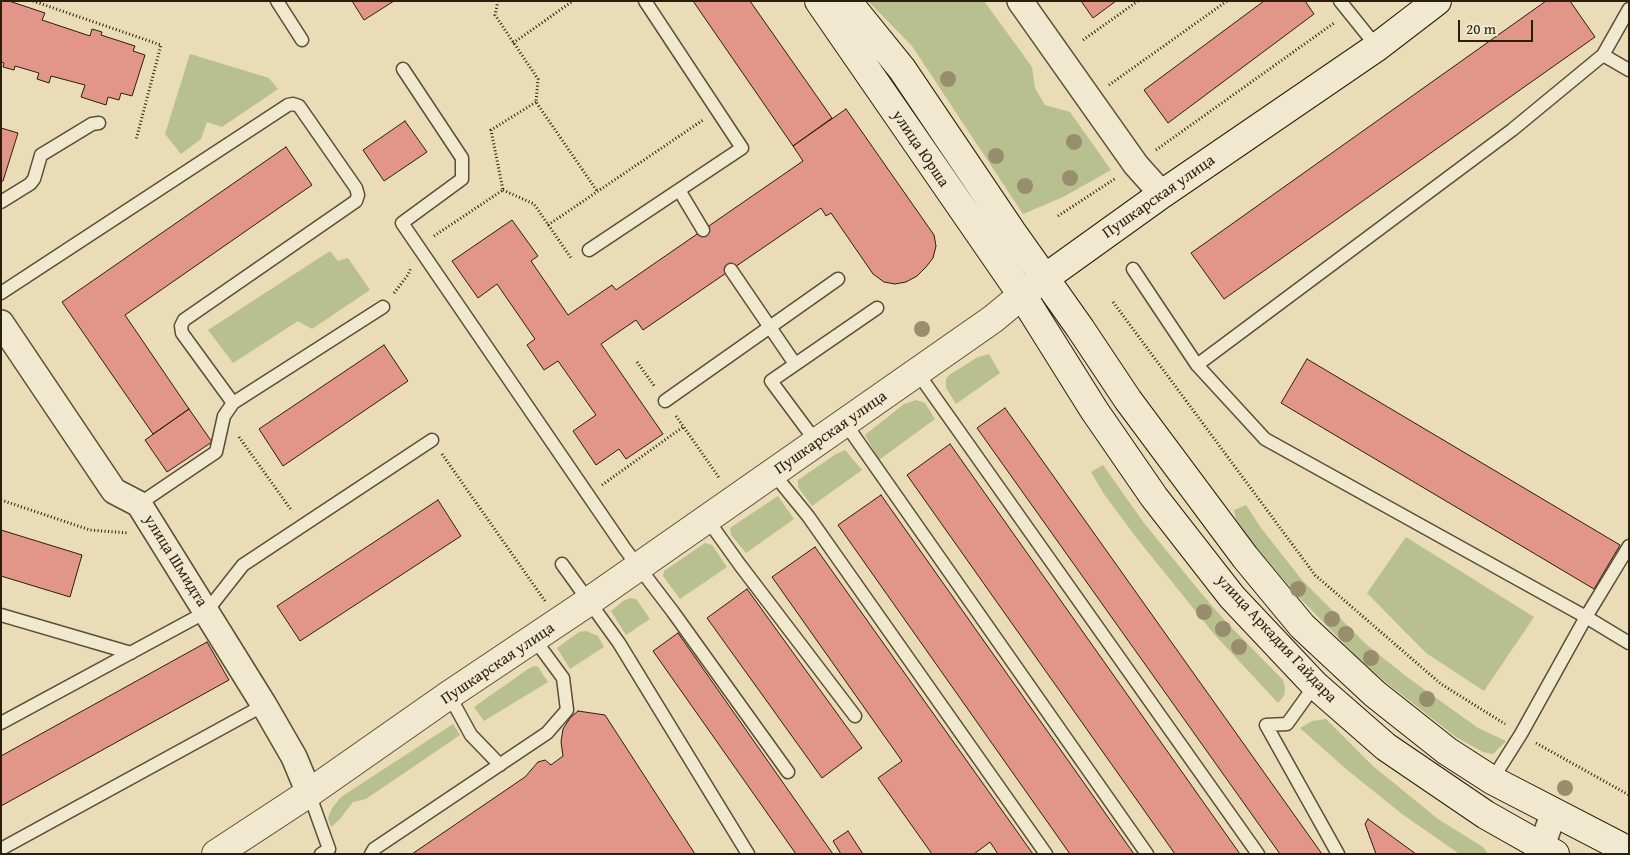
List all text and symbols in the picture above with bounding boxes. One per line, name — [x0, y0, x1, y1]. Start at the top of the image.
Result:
scale bar — [1460, 10, 1535, 42]
text: 20 m — [1466, 18, 1496, 39]
street label: улица Юрша — [887, 107, 953, 191]
street label: Пушкарская улица — [1099, 151, 1219, 243]
street label: Пушкарская улица — [771, 387, 891, 479]
street label: улица Шмидта — [139, 511, 211, 611]
street label: улица Аркадия Гайдара — [1212, 571, 1340, 707]
street label: Пушкарская улица — [437, 619, 559, 709]

